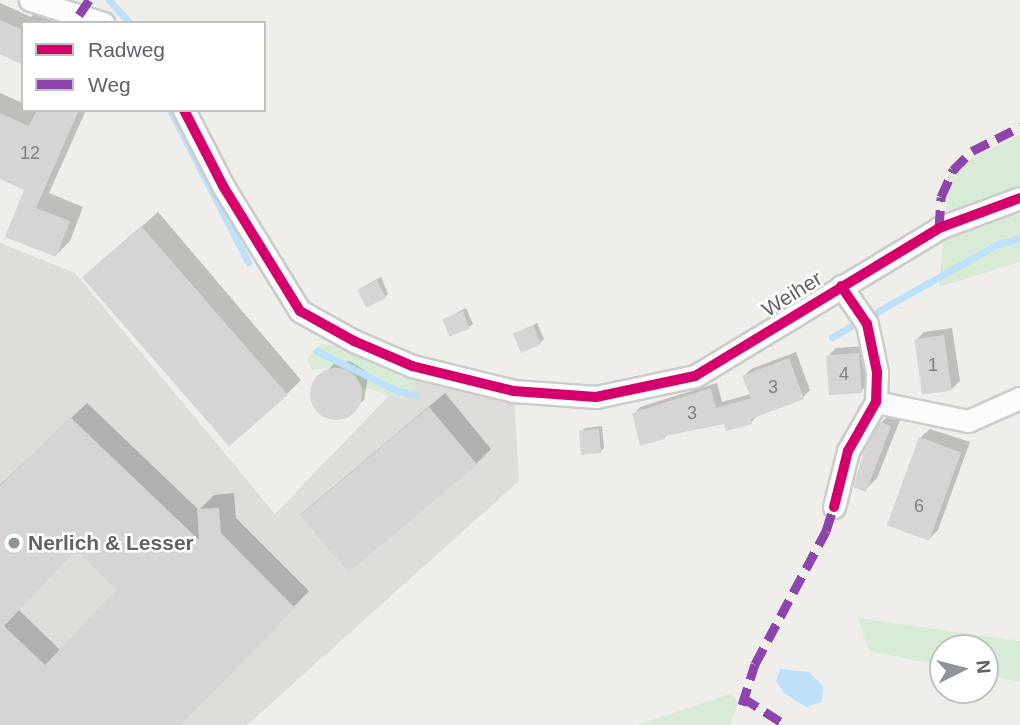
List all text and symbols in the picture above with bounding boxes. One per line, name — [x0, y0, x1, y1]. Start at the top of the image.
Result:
legend — [21, 21, 266, 112]
text: Radweg — [88, 38, 165, 61]
text: Weg — [88, 73, 131, 96]
house number: 12 — [20, 142, 40, 164]
street label: Weiher — [757, 266, 827, 322]
house number: 1 — [928, 354, 938, 376]
house number: 4 — [839, 363, 849, 385]
house number: 3 — [768, 376, 778, 398]
house number: 3 — [687, 402, 697, 424]
house number: 6 — [914, 495, 924, 517]
place label: Nerlich & Lesser — [28, 530, 194, 556]
marker: Nerlich & Lesser — [6, 535, 22, 551]
north arrow — [929, 634, 999, 704]
text: N — [972, 659, 995, 675]

